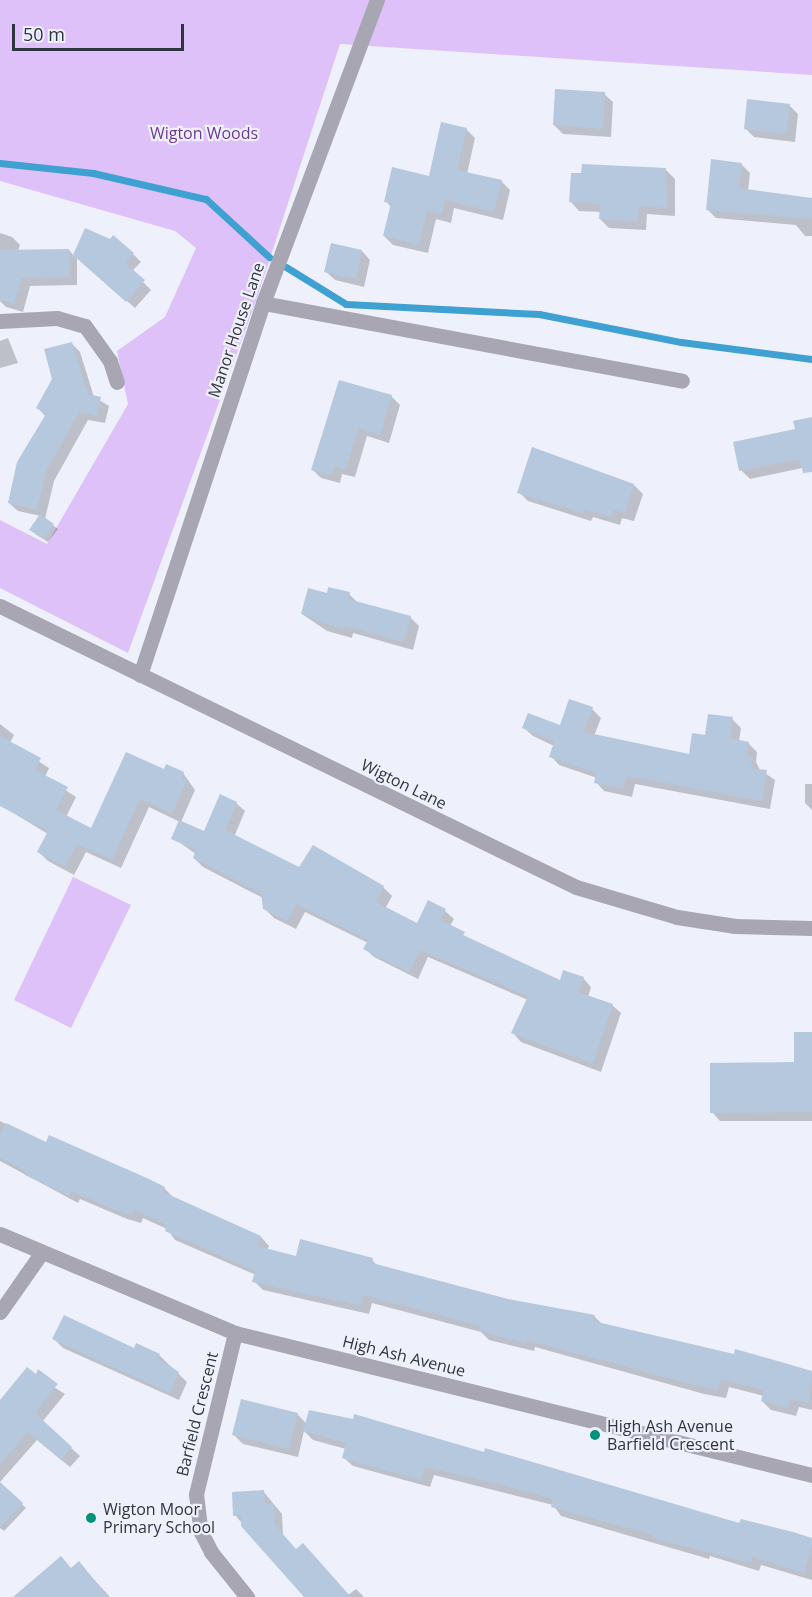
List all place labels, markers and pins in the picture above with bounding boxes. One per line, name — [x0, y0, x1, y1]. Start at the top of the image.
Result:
place label: High Ash Avenue Barfield Crescent — [607, 1416, 735, 1454]
marker: High Ash Avenue Barfield Crescent — [588, 1428, 602, 1442]
place label: Wigton Moor Primary School — [103, 1499, 215, 1537]
marker: Wigton Moor Primary School — [84, 1511, 98, 1525]

